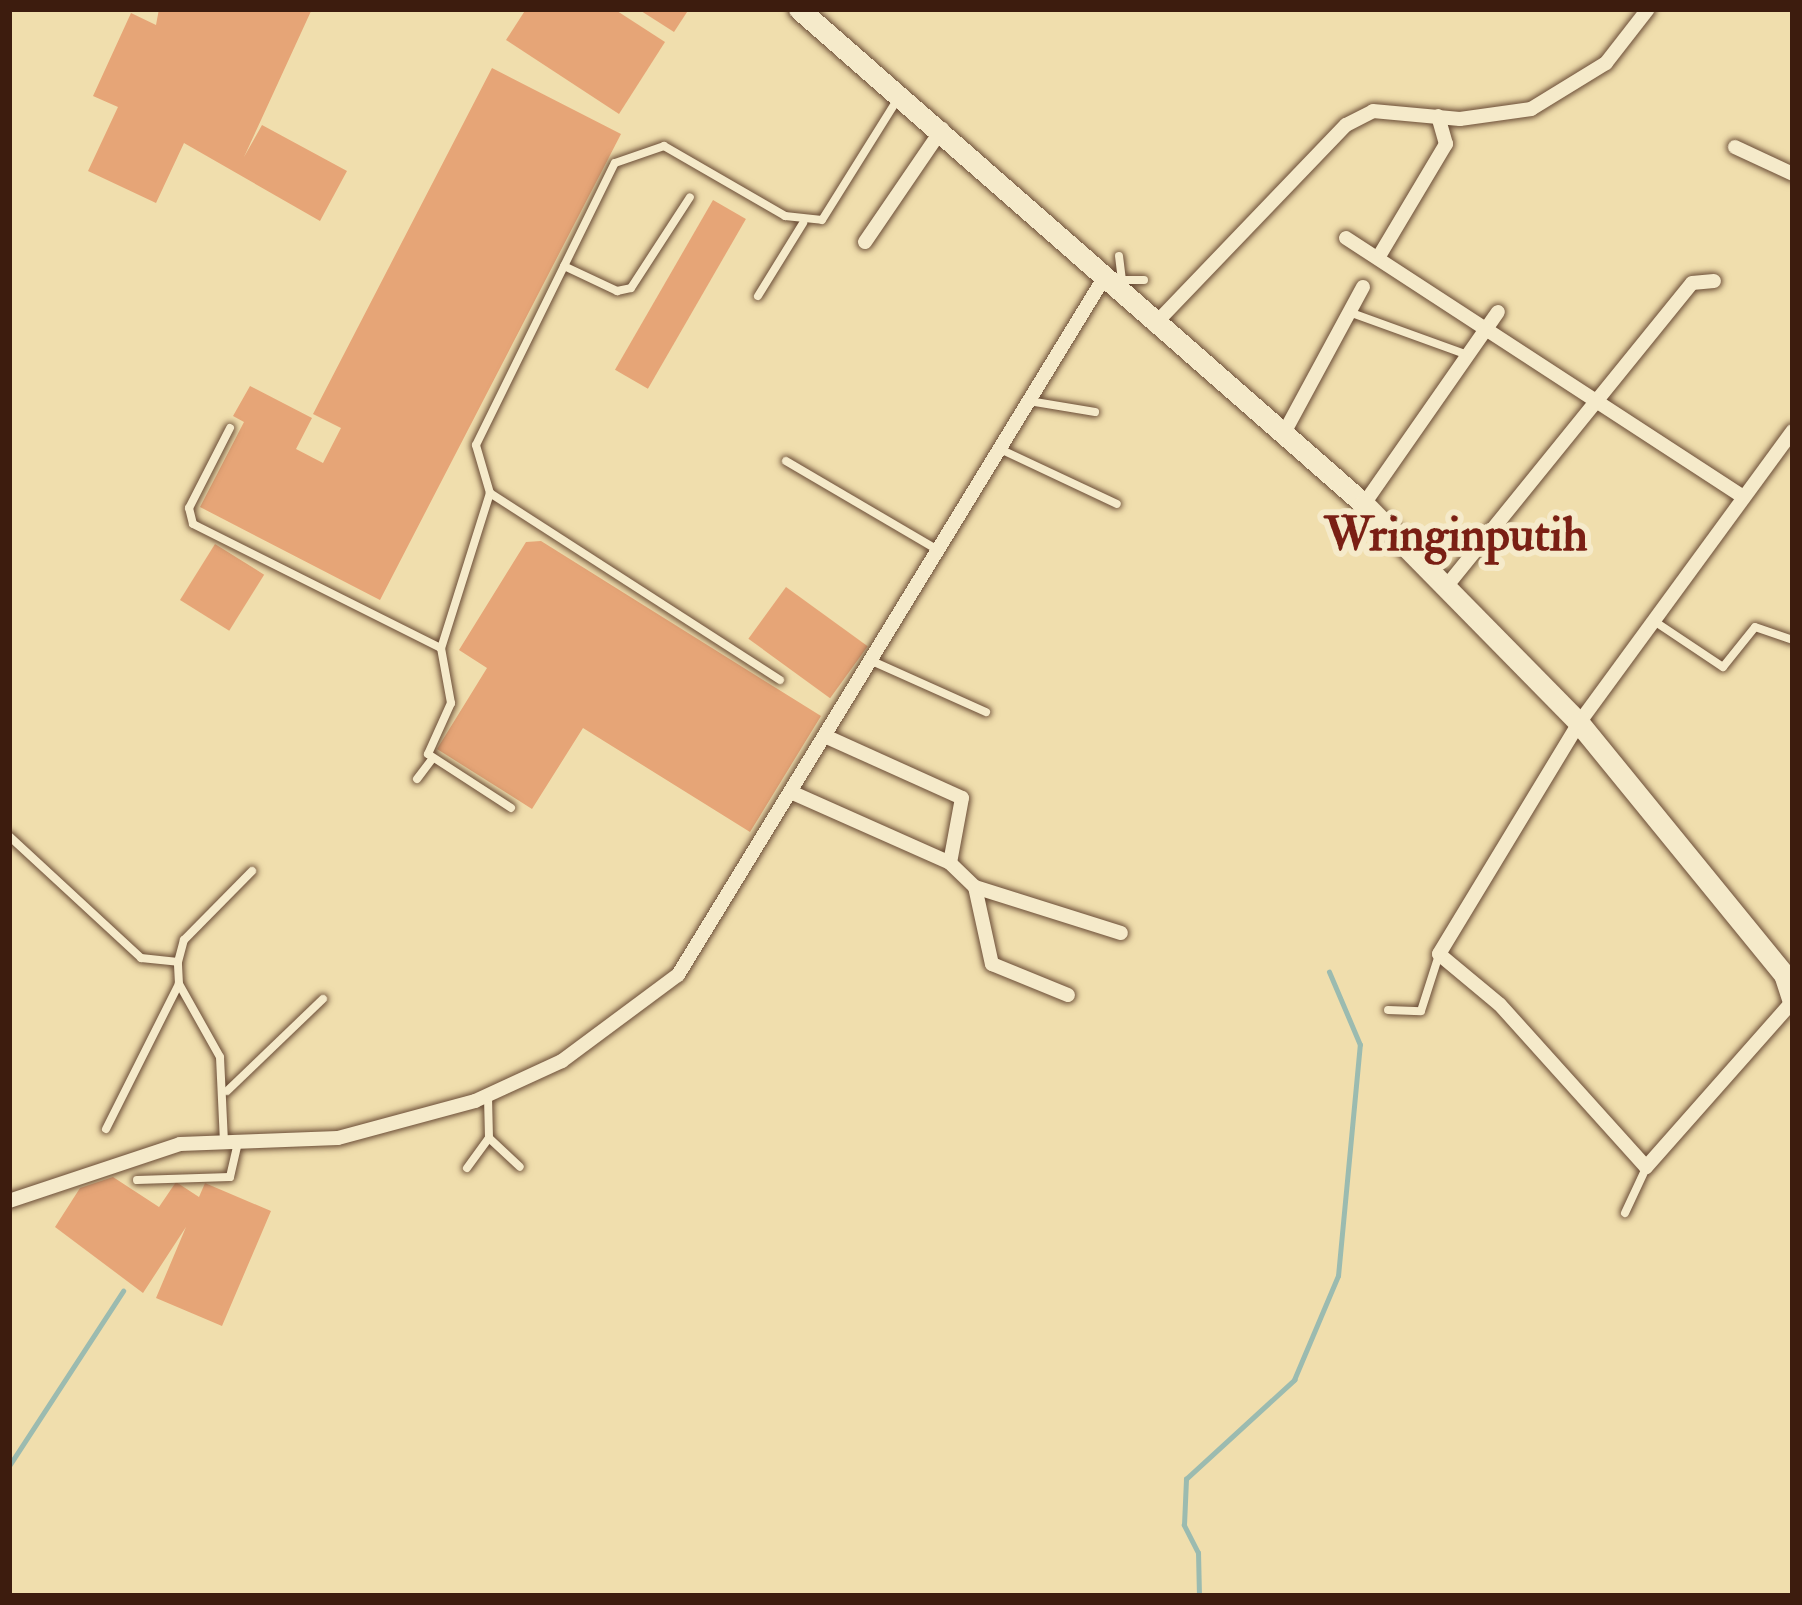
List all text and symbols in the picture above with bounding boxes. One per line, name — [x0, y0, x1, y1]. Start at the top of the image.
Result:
district label: Wringinputih — [1324, 507, 1588, 565]

